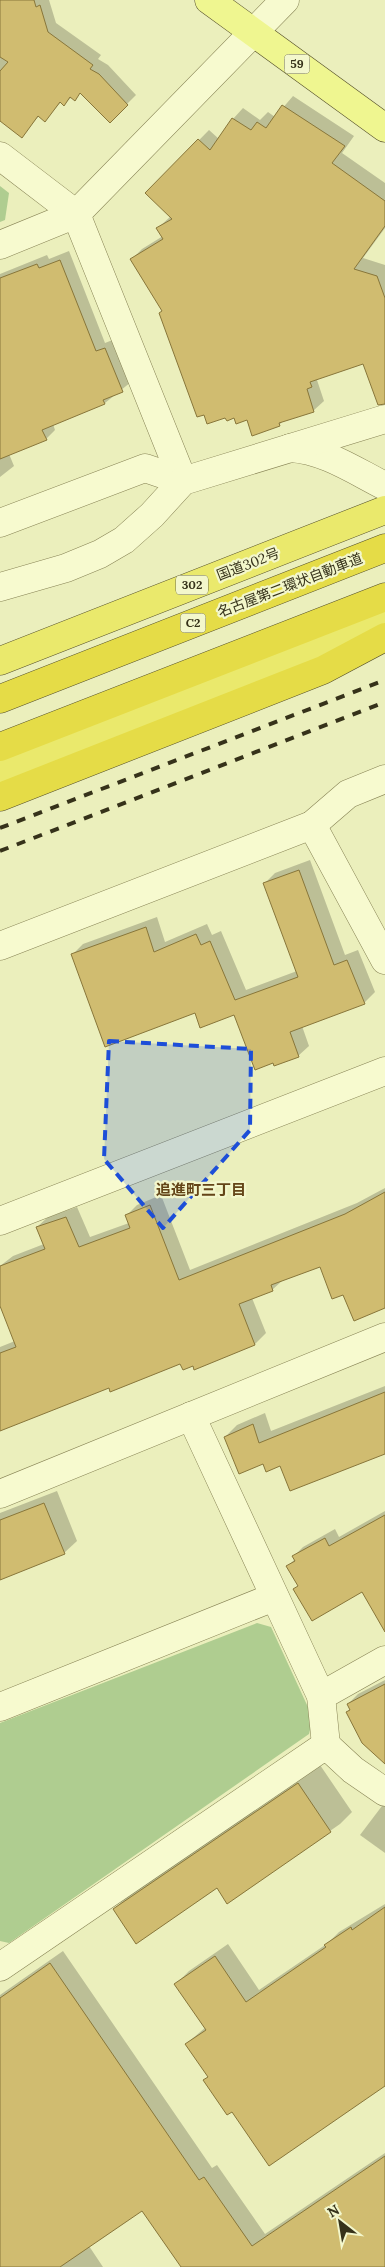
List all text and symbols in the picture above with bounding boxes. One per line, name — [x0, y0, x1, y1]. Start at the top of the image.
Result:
road number: 59 — [284, 54, 310, 74]
street label: 国道302号 — [214, 544, 282, 584]
street label: 名古屋第二環状自動車道 — [215, 549, 365, 621]
road number: 302 — [176, 576, 208, 594]
road number: C2 — [180, 614, 206, 632]
district label: 追進町三丁目 — [156, 1180, 246, 1199]
north arrow — [315, 2197, 365, 2247]
text: N — [324, 2200, 343, 2221]

